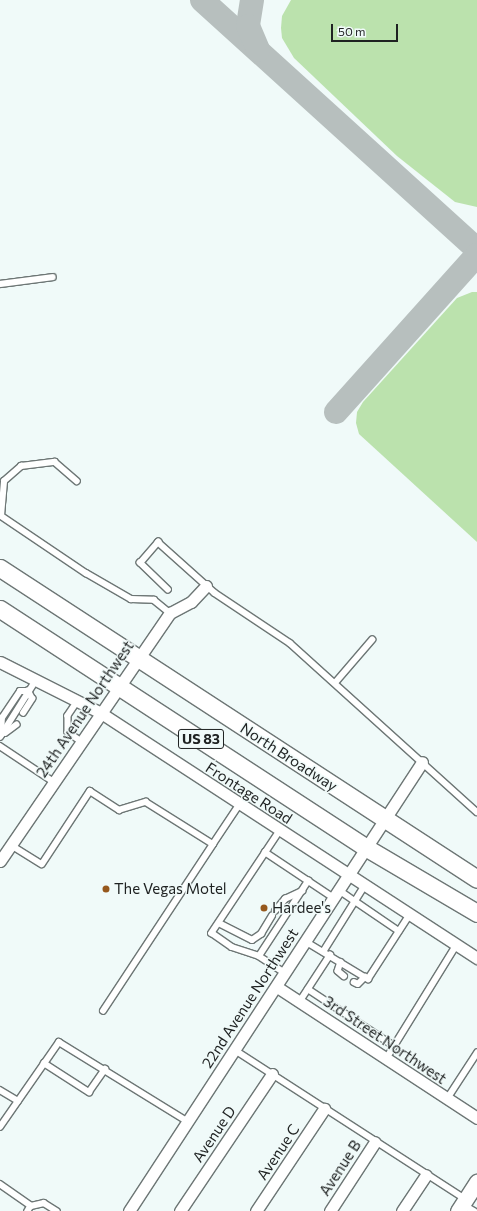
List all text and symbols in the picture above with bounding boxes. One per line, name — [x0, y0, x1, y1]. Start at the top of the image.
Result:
scale bar — [333, 16, 400, 42]
text: 50 m — [338, 24, 366, 38]
street label: 24th Avenue Northwest — [33, 637, 137, 781]
street label: North Broadway — [237, 719, 341, 795]
road number: US 83 — [177, 727, 225, 751]
street label: Frontage Road — [202, 758, 296, 828]
place label: The Vegas Motel — [114, 880, 227, 898]
marker: The Vegas Motel — [101, 884, 111, 894]
place label: Hardee's — [272, 899, 331, 917]
marker: Hardee's — [259, 903, 269, 913]
street label: 22nd Avenue Northwest — [198, 925, 302, 1071]
street label: 3rd Street Northwest — [320, 992, 450, 1088]
street label: Avenue D — [189, 1102, 239, 1166]
street label: Avenue C — [253, 1121, 303, 1183]
street label: Avenue B — [315, 1137, 365, 1199]

